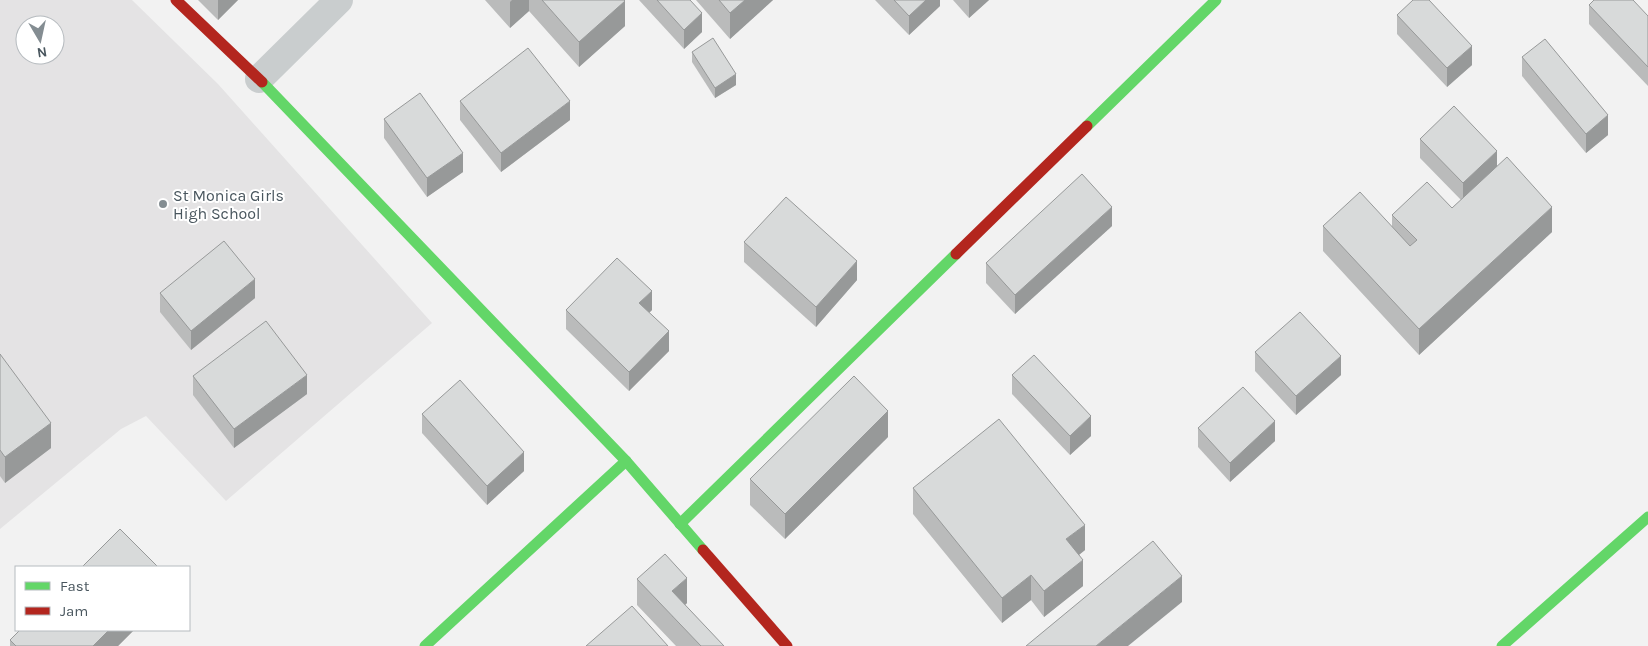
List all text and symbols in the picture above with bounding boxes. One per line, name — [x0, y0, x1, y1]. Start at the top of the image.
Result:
north arrow — [15, 15, 65, 65]
text: N — [36, 43, 48, 62]
place label: St Monica Girls High School — [173, 186, 284, 223]
marker: St Monica Girls High School — [157, 198, 169, 210]
legend — [15, 566, 190, 631]
text: Fast — [60, 577, 90, 595]
text: Jam — [60, 602, 88, 620]

